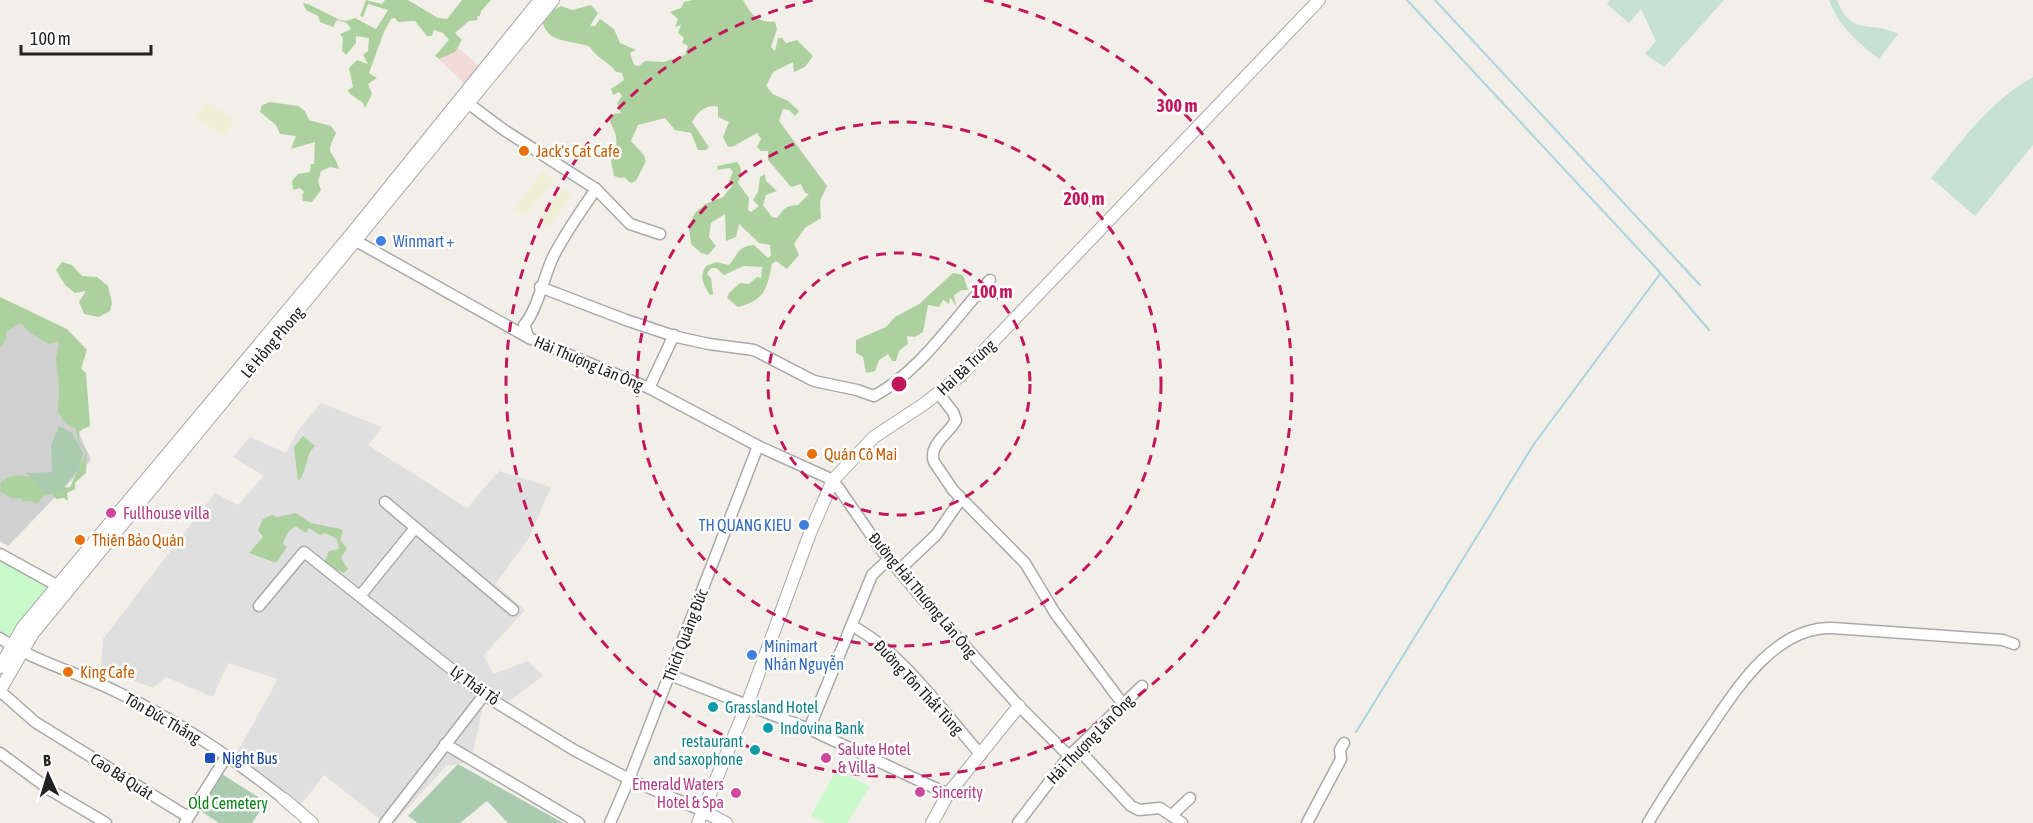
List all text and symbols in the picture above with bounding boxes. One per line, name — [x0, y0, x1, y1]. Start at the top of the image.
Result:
scale bar — [21, 18, 152, 56]
text: 100 m — [30, 28, 71, 49]
text: 300 m — [1157, 95, 1197, 116]
place label: Jack's Cat Cafe — [536, 142, 620, 160]
marker: Jack's Cat Cafe — [517, 144, 531, 158]
text: 200 m — [1064, 188, 1104, 209]
place label: Winmart + — [393, 232, 455, 250]
marker: Winmart + — [374, 234, 388, 248]
text: 100 m — [972, 281, 1012, 302]
street label: Lê Hồng Phong — [236, 302, 308, 382]
street label: Hải Thượng Lãn Ông — [531, 332, 646, 395]
street label: Hai Bà Trưng — [933, 335, 1000, 399]
centre of rings — [889, 374, 909, 394]
place label: Quán Cô Mai — [824, 445, 897, 463]
marker: Quán Cô Mai — [805, 447, 819, 461]
place label: Fullhouse villa — [123, 504, 210, 522]
marker: Fullhouse villa — [104, 506, 118, 520]
place label: TH QUANG KIEU — [699, 516, 792, 534]
marker: TH QUANG KIEU — [797, 518, 811, 532]
street label: Đường Hải Thượng Lãn Ông — [865, 529, 981, 662]
place label: Thiên Bảo Quán — [92, 531, 184, 549]
marker: Thiên Bảo Quán — [73, 533, 87, 547]
street label: Thích Quảng Đức — [659, 586, 712, 684]
street label: Đường Tôn Thất Tùng — [870, 636, 968, 738]
place label: Minimart Nhân Nguyễn — [764, 637, 844, 674]
marker: Minimart Nhân Nguyễn — [745, 648, 759, 662]
street label: Lý Thái Tổ — [447, 660, 503, 710]
place label: King Cafe — [80, 663, 135, 682]
marker: King Cafe — [61, 665, 75, 679]
street label: Tôn Đức Thắng — [121, 689, 204, 748]
street label: Hải Thượng Lãn Ông — [1043, 691, 1138, 788]
place label: Grassland Hotel — [725, 698, 819, 716]
marker: Grassland Hotel — [706, 700, 720, 714]
place label: Indovina Bank — [780, 719, 864, 737]
marker: Indovina Bank — [761, 721, 775, 735]
place label: restaurant and saxophone — [653, 732, 743, 769]
place label: Salute Hotel & Villa — [838, 740, 912, 776]
marker: restaurant and saxophone — [748, 743, 762, 757]
north arrow — [18, 745, 78, 805]
street label: Cao Bá Quát — [87, 749, 157, 803]
place label: Night Bus — [222, 749, 278, 768]
text: B — [43, 751, 52, 769]
marker: Night Bus — [203, 751, 217, 765]
marker: Salute Hotel & Villa — [819, 751, 833, 765]
place label: Emerald Waters Hotel & Spa — [632, 775, 724, 812]
place label: Sincerity — [932, 783, 983, 802]
marker: Sincerity — [913, 785, 927, 799]
marker: Emerald Waters Hotel & Spa — [729, 786, 743, 800]
park label: Old Cemetery — [188, 794, 268, 813]

